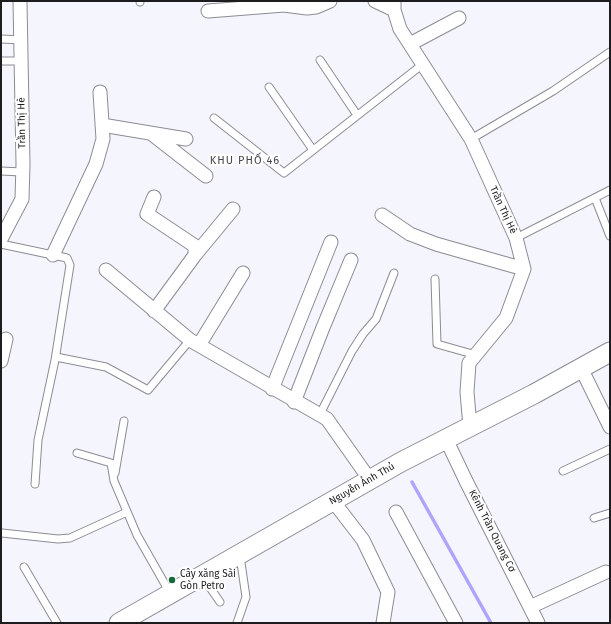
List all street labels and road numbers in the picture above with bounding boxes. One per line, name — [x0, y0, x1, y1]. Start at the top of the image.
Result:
street label: Trần Thị Hè — [16, 97, 28, 149]
street label: Trần Thị Hè — [487, 184, 519, 236]
street label: Nguyễn Ảnh Thủ — [327, 460, 397, 508]
street label: Kênh Trần Quang Cơ — [466, 488, 518, 574]

